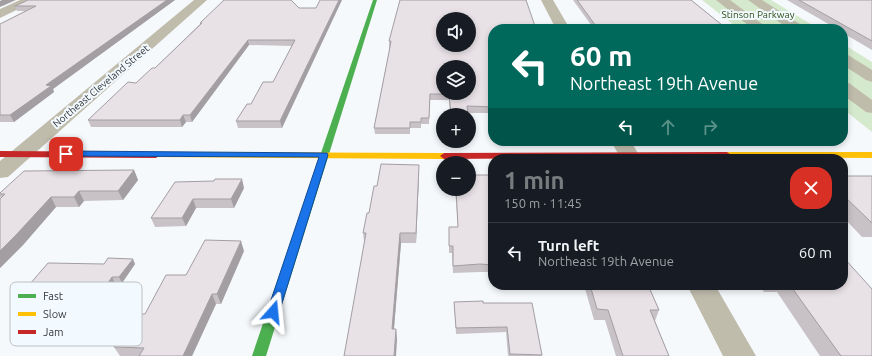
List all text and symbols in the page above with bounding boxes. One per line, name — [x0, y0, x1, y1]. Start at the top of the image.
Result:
park label: Stinson Parkway — [721, 9, 795, 20]
map controls — [436, 12, 476, 196]
button: sound — [436, 12, 476, 52]
icon: left — [504, 40, 556, 92]
text: 60 m — [570, 40, 632, 71]
street label: Northeast Cleveland Street — [51, 43, 151, 129]
button: layers — [436, 60, 476, 100]
text: Northeast 19th Avenue — [570, 73, 758, 93]
button: + — [436, 108, 476, 148]
icon: left — [615, 116, 637, 138]
icon: ahead — [657, 116, 679, 138]
icon: right — [699, 116, 721, 138]
pin — [49, 137, 83, 171]
icon: arrive — [55, 143, 77, 165]
button: − — [436, 156, 476, 196]
text: 1 min — [504, 167, 565, 194]
button: close — [790, 167, 832, 209]
text: 150 m · 11:45 — [504, 196, 582, 210]
text: Turn left — [538, 237, 599, 254]
icon: left — [504, 242, 526, 264]
text: 60 m — [799, 244, 832, 261]
text: Northeast 19th Avenue — [538, 254, 674, 268]
legend — [10, 282, 142, 346]
text: Fast — [43, 290, 64, 302]
position arrow — [252, 291, 294, 333]
text: Slow — [43, 308, 67, 320]
text: Jam — [43, 326, 64, 338]

